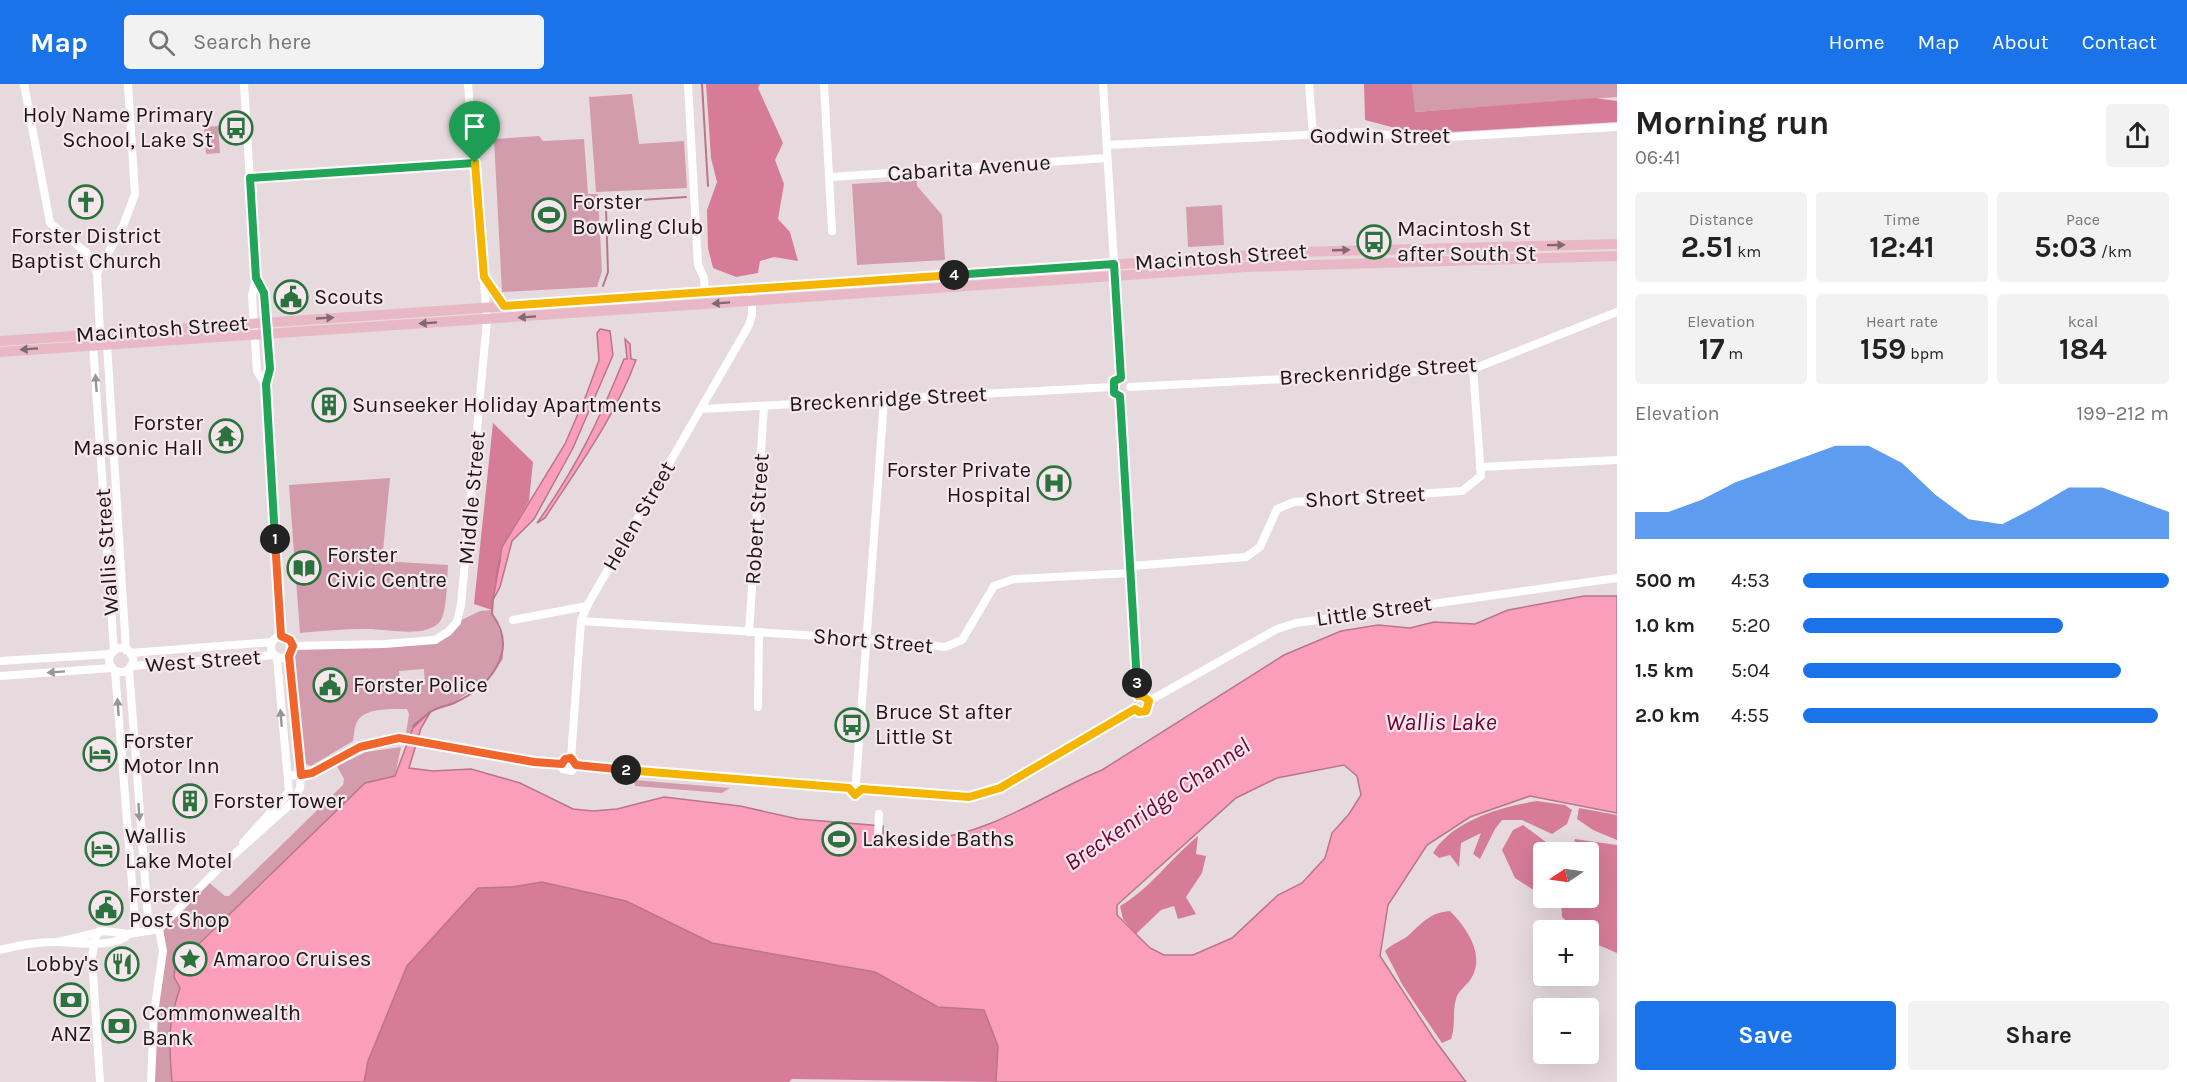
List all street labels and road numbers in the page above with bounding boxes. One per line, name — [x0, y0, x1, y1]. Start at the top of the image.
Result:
street label: Godwin Street — [1310, 123, 1450, 149]
street label: Cabarita Avenue — [887, 149, 1051, 187]
street label: Macintosh Street — [1134, 238, 1308, 276]
street label: Macintosh Street — [75, 310, 249, 348]
street label: Breckenridge Street — [1278, 351, 1478, 391]
street label: Breckenridge Street — [788, 381, 988, 417]
street label: Middle Street — [453, 430, 491, 566]
street label: Robert Street — [739, 452, 775, 586]
street label: Helen Street — [597, 457, 681, 575]
street label: Short Street — [1304, 481, 1426, 513]
street label: Wallis Street — [90, 488, 124, 616]
street label: Little Street — [1315, 590, 1433, 632]
street label: Short Street — [812, 623, 934, 659]
street label: West Street — [144, 644, 262, 678]

